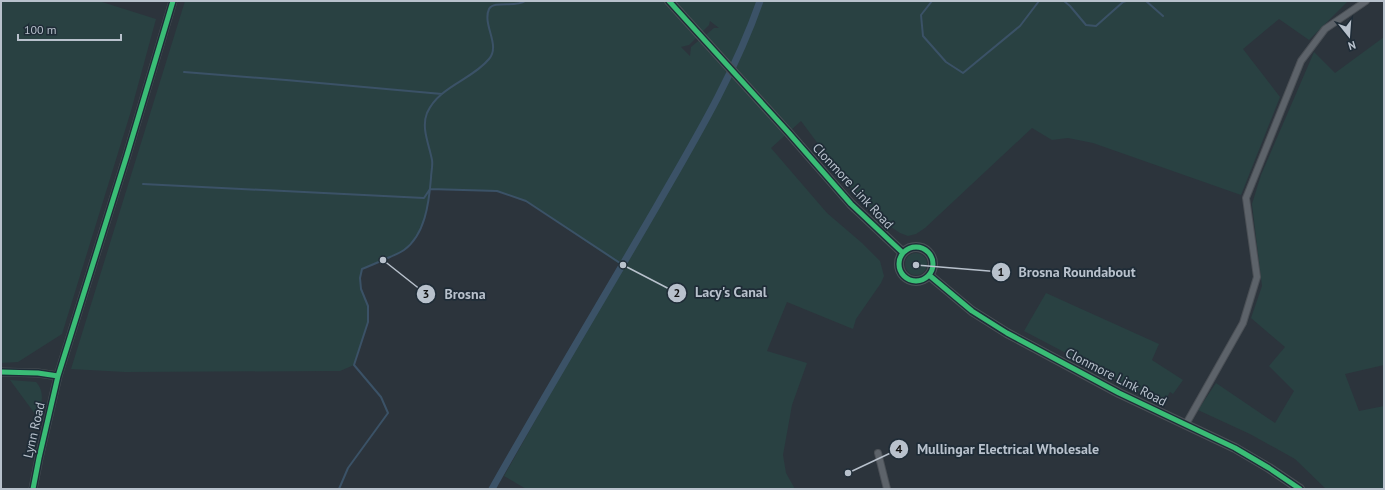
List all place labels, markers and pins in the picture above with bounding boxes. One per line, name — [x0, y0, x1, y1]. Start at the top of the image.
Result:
callout: Brosna Roundabout — [991, 259, 1144, 285]
callout: Lacy's Canal — [667, 280, 775, 306]
callout: Brosna — [416, 281, 493, 307]
callout: Mullingar Electrical Wholesale — [889, 436, 1107, 462]

